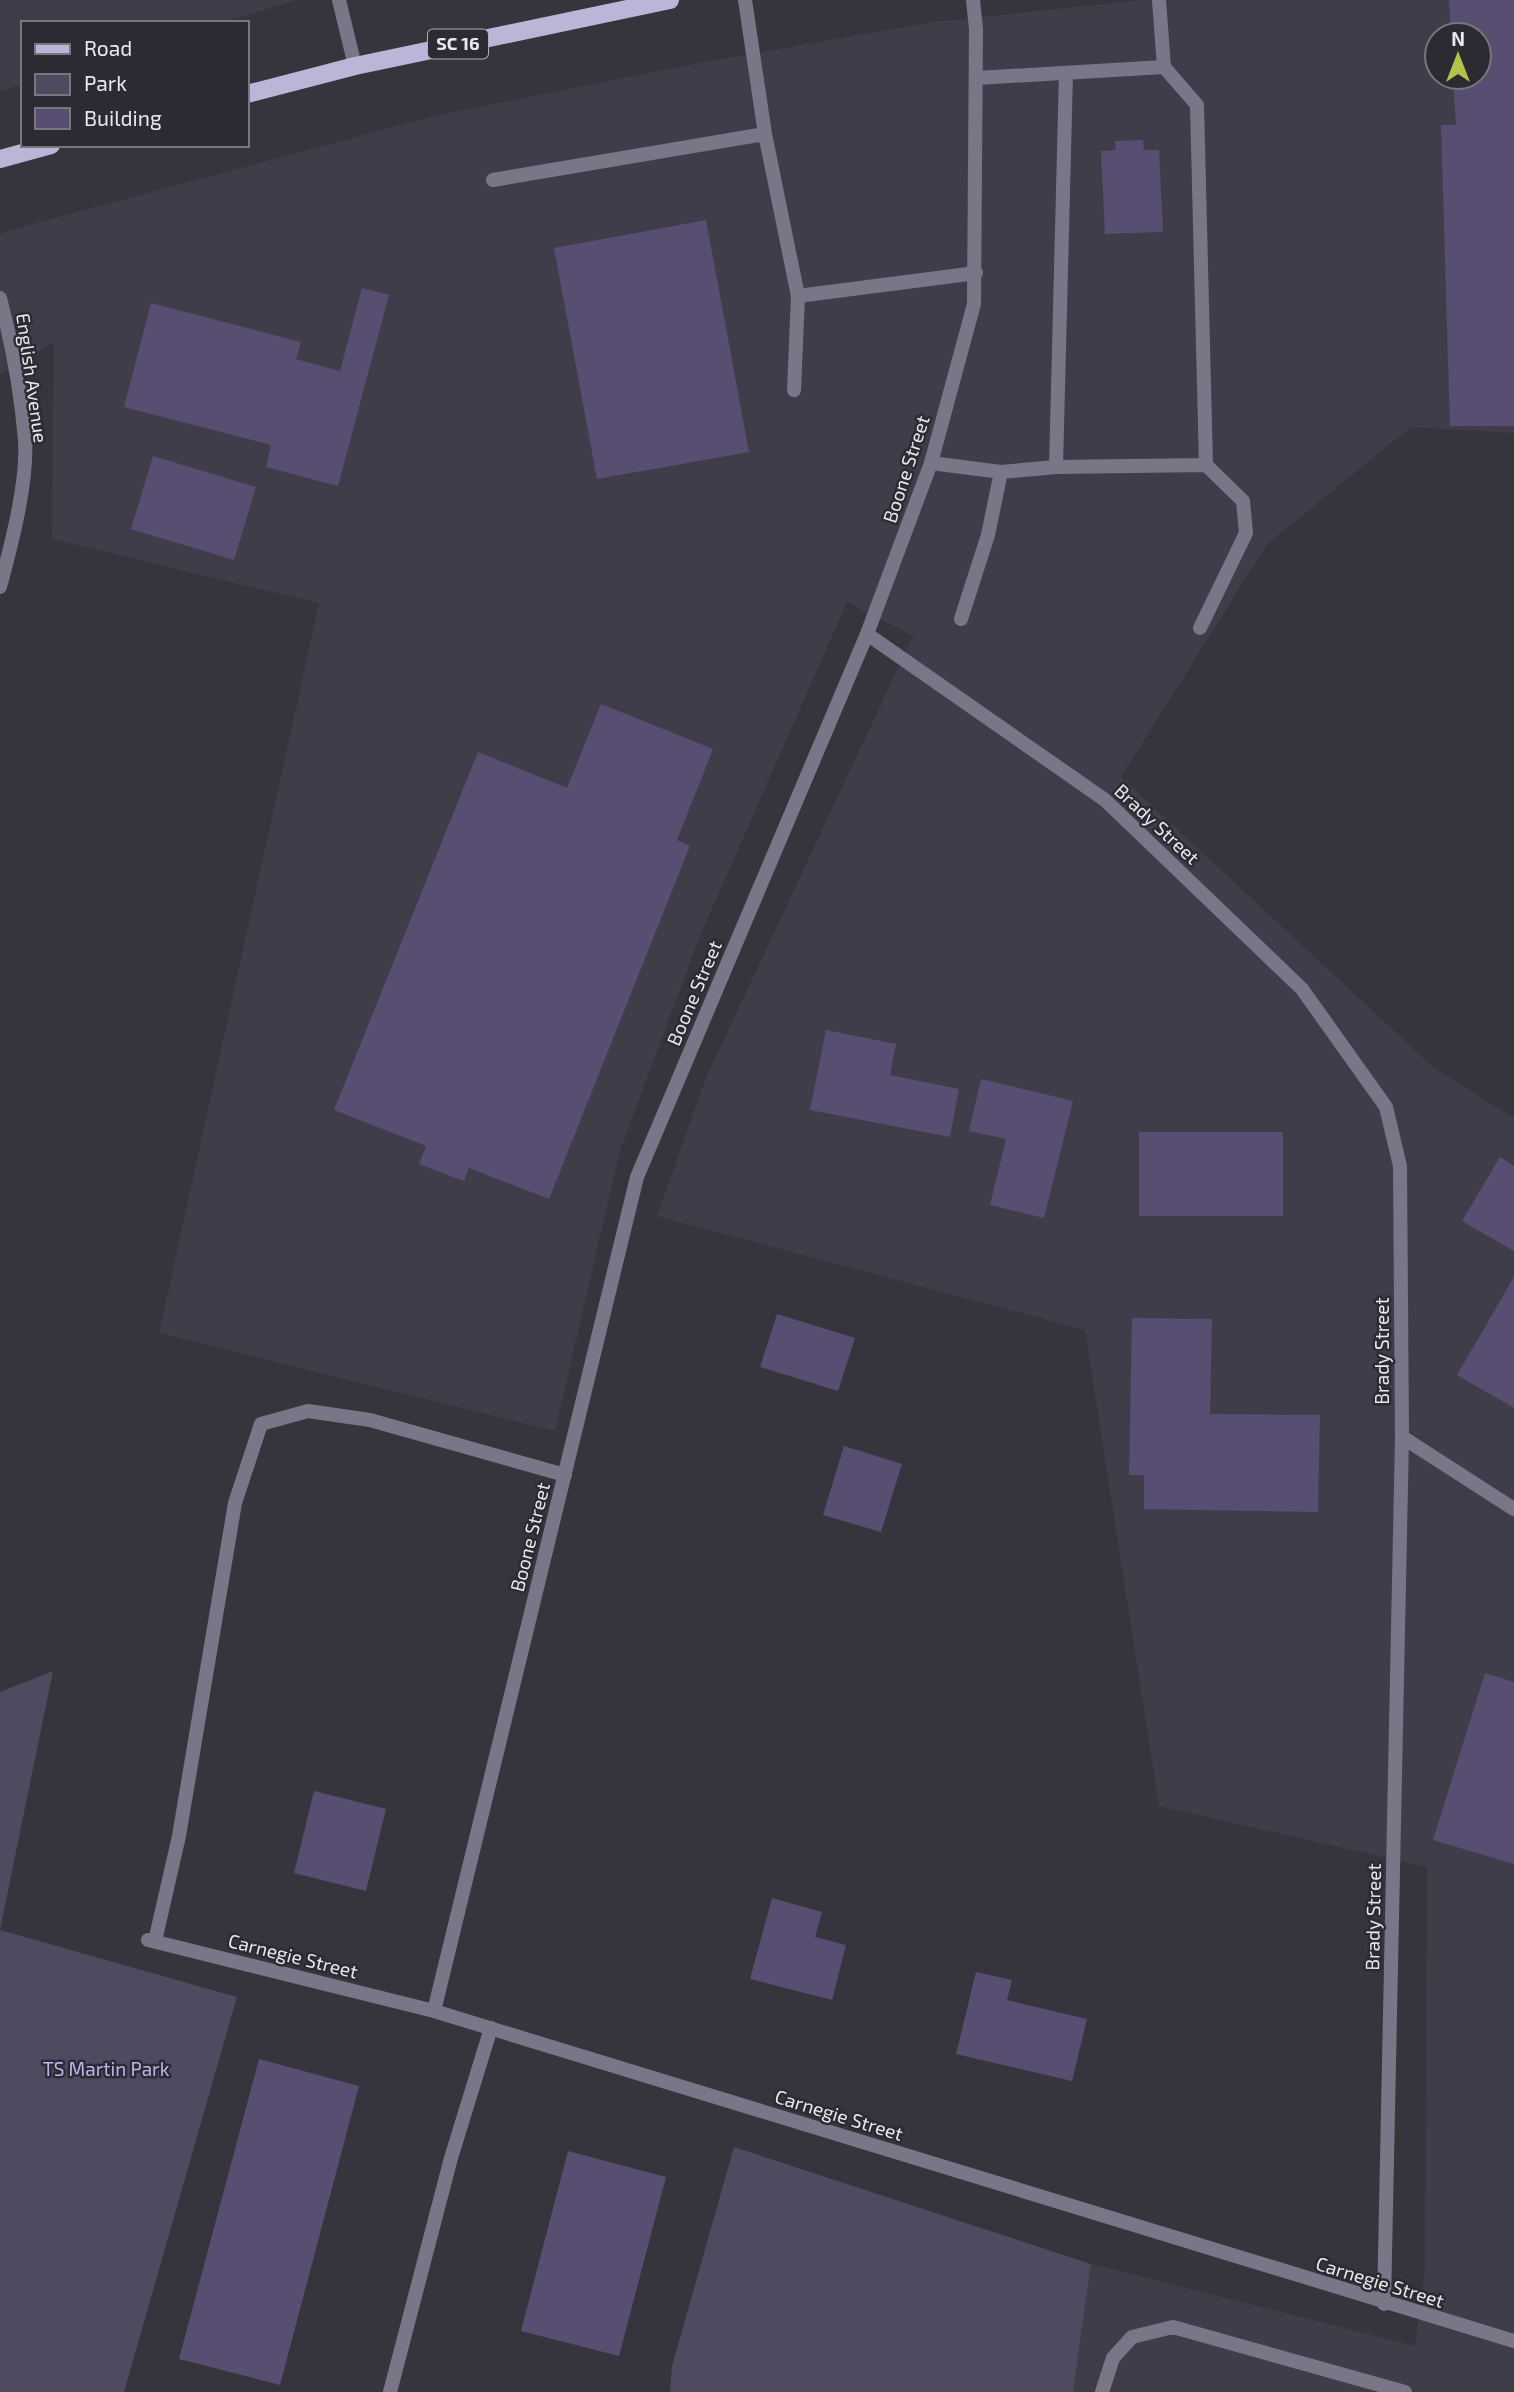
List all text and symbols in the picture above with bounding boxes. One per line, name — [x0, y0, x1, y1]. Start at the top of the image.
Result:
legend — [21, 21, 248, 147]
north arrow — [1423, 21, 1493, 91]
text: N — [1451, 27, 1465, 50]
road number: SC 16 — [428, 29, 488, 58]
text: Road — [84, 35, 132, 60]
text: Park — [84, 70, 127, 95]
text: Building — [84, 105, 162, 130]
street label: English Avenue — [12, 312, 53, 444]
street label: Boone Street — [877, 412, 934, 525]
street label: Brady Street — [1110, 779, 1204, 869]
street label: Boone Street — [661, 937, 726, 1049]
street label: Brady Street — [1370, 1297, 1393, 1405]
street label: Boone Street — [505, 1480, 554, 1594]
street label: Brady Street — [1360, 1863, 1385, 1971]
street label: Carnegie Street — [226, 1928, 360, 1983]
park label: TS Martin Park — [43, 2057, 170, 2080]
street label: Carnegie Street — [772, 2084, 906, 2145]
street label: Carnegie Street — [1313, 2251, 1447, 2312]

